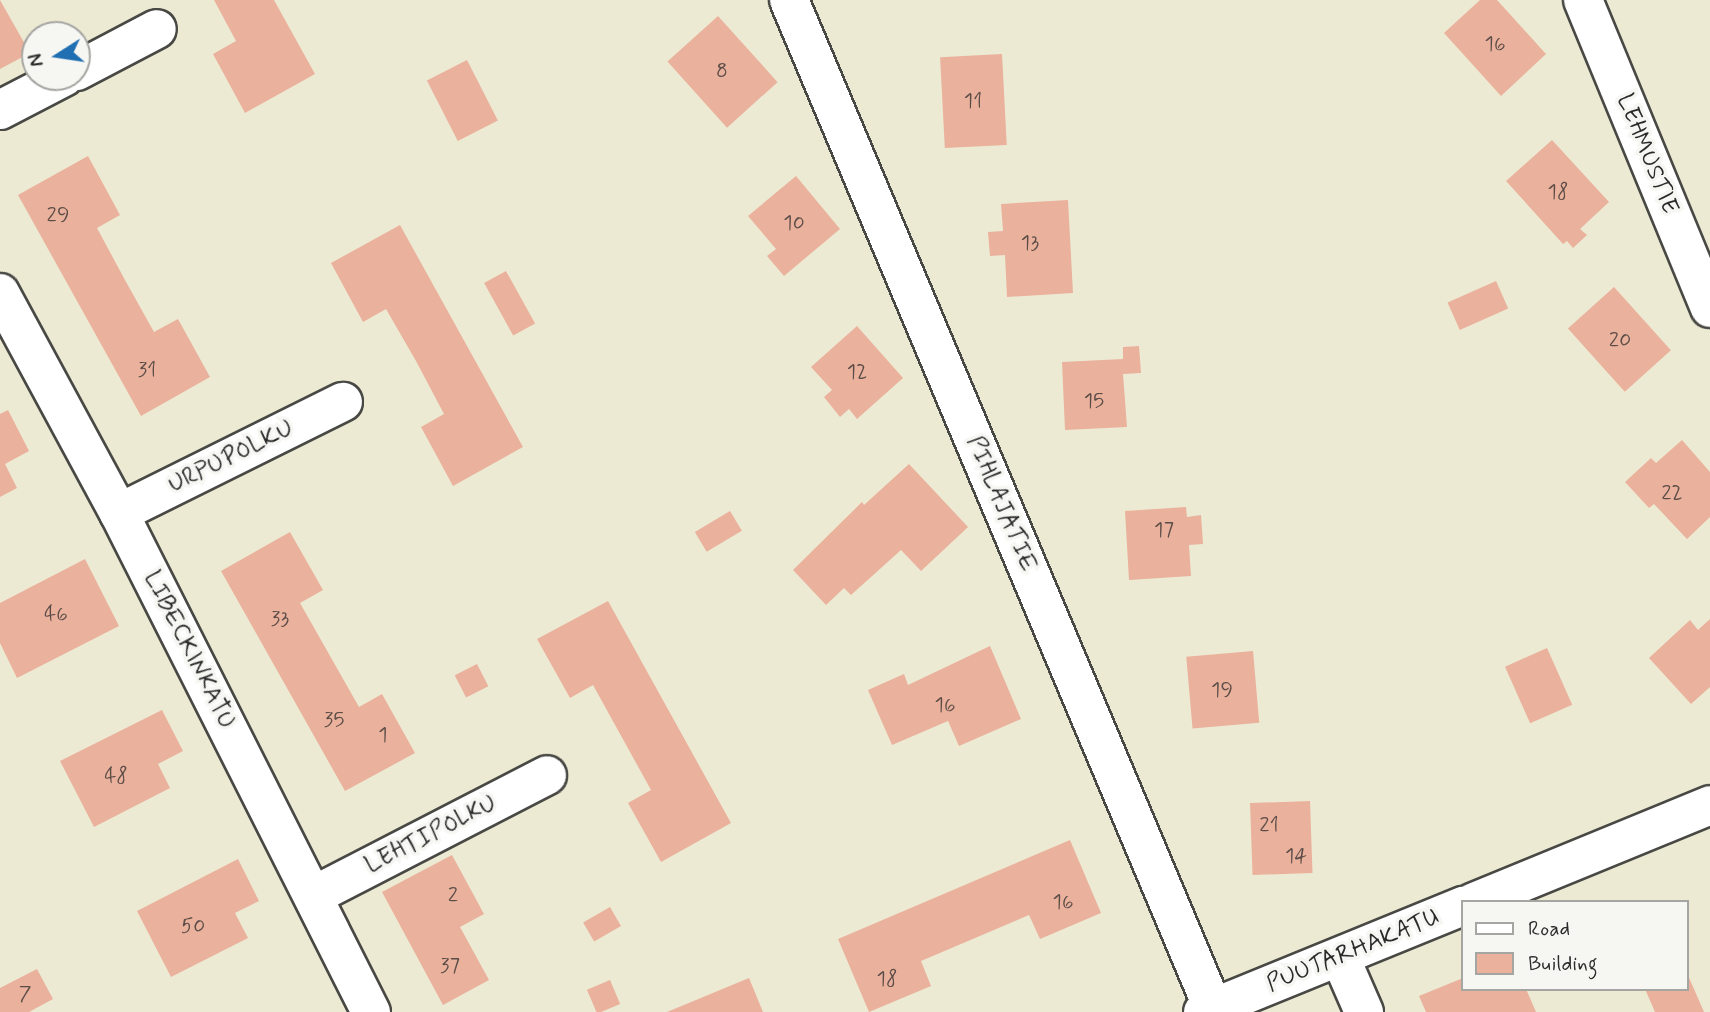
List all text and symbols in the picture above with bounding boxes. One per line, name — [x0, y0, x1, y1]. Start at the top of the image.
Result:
north arrow — [21, 21, 91, 91]
house number: 16 — [1485, 31, 1505, 57]
text: N — [23, 51, 50, 69]
house number: 8 — [716, 58, 728, 84]
house number: 11 — [964, 88, 982, 114]
street label: LEHMUSTIE — [1610, 90, 1684, 218]
house number: 18 — [1548, 179, 1568, 205]
house number: 29 — [47, 202, 69, 228]
house number: 10 — [783, 210, 805, 236]
house number: 13 — [1021, 230, 1039, 256]
house number: 20 — [1609, 327, 1631, 353]
house number: 31 — [138, 357, 156, 383]
house number: 12 — [847, 359, 867, 385]
house number: 15 — [1084, 388, 1104, 414]
street label: URPUPOLKU — [164, 414, 298, 500]
street label: PIHLAJATIE — [960, 432, 1042, 576]
house number: 22 — [1661, 480, 1683, 506]
house number: 17 — [1154, 517, 1174, 543]
street label: LIBECKINKATU — [137, 566, 241, 734]
house number: 46 — [44, 601, 68, 627]
house number: 33 — [271, 606, 289, 632]
house number: 19 — [1211, 677, 1233, 703]
house number: 16 — [935, 692, 955, 718]
house number: 35 — [324, 707, 344, 733]
house number: 1 — [378, 722, 388, 748]
house number: 48 — [104, 763, 128, 789]
street label: LEHTIPOLKU — [360, 790, 502, 880]
house number: 21 — [1259, 812, 1279, 838]
house number: 14 — [1285, 843, 1307, 869]
house number: 2 — [448, 882, 458, 908]
house number: 16 — [1053, 889, 1073, 915]
legend — [1462, 900, 1689, 991]
street label: PUUTARHAKATU — [1262, 903, 1444, 999]
house number: 50 — [181, 913, 205, 939]
text: Road — [1528, 915, 1570, 943]
text: Building — [1528, 950, 1598, 978]
house number: 37 — [440, 953, 460, 979]
house number: 18 — [877, 966, 897, 992]
house number: 7 — [19, 981, 31, 1007]

